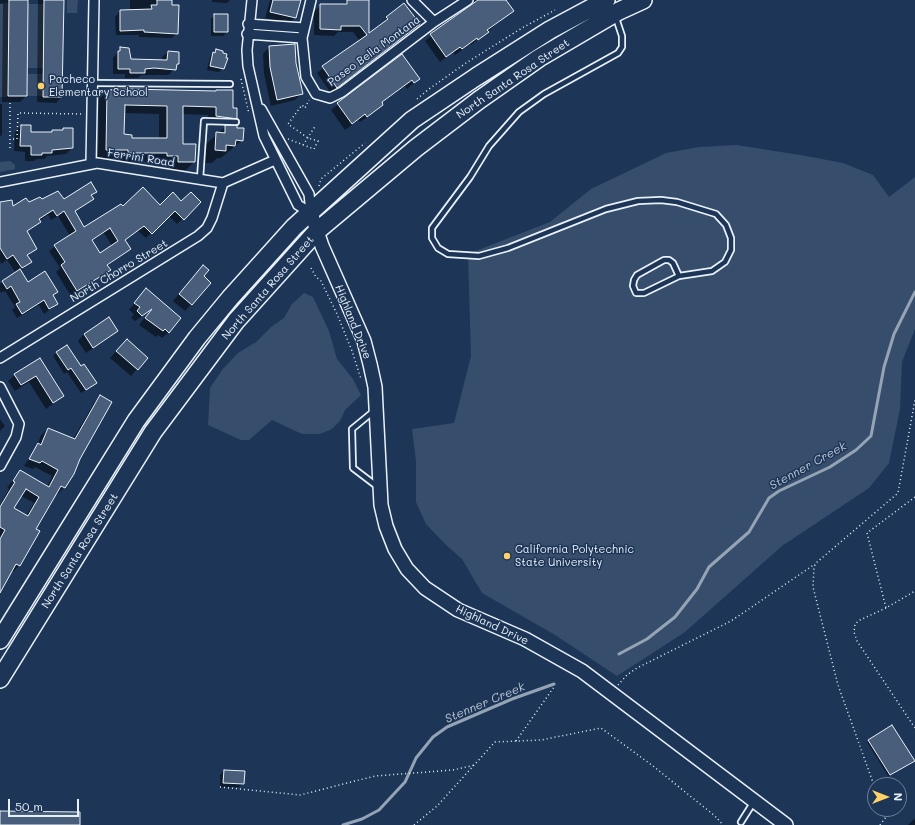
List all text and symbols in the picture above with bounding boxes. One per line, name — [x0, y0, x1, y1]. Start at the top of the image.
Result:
street label: Paseo Bella Montana — [325, 13, 423, 89]
street label: North Santa Rosa Street — [454, 36, 572, 122]
place label: Pacheco Elementary School — [49, 73, 148, 99]
marker: Pacheco Elementary School — [36, 81, 46, 91]
street label: Ferrini Road — [107, 146, 175, 170]
street label: North Santa Rosa Street — [219, 233, 317, 343]
street label: North Chorro Street — [68, 237, 170, 305]
street label: Highland Drive — [332, 283, 374, 361]
water label: Stenner Creek — [767, 439, 849, 493]
street label: North Santa Rosa Street — [39, 491, 121, 611]
place label: California Polytechnic State University — [515, 543, 634, 569]
marker: California Polytechnic State University — [502, 551, 512, 561]
street label: Highland Drive — [453, 602, 531, 648]
water label: Stenner Creek — [443, 680, 527, 726]
north arrow — [867, 777, 907, 817]
scale bar — [10, 791, 81, 817]
text: N — [891, 793, 906, 801]
text: 50 m — [15, 798, 43, 814]

